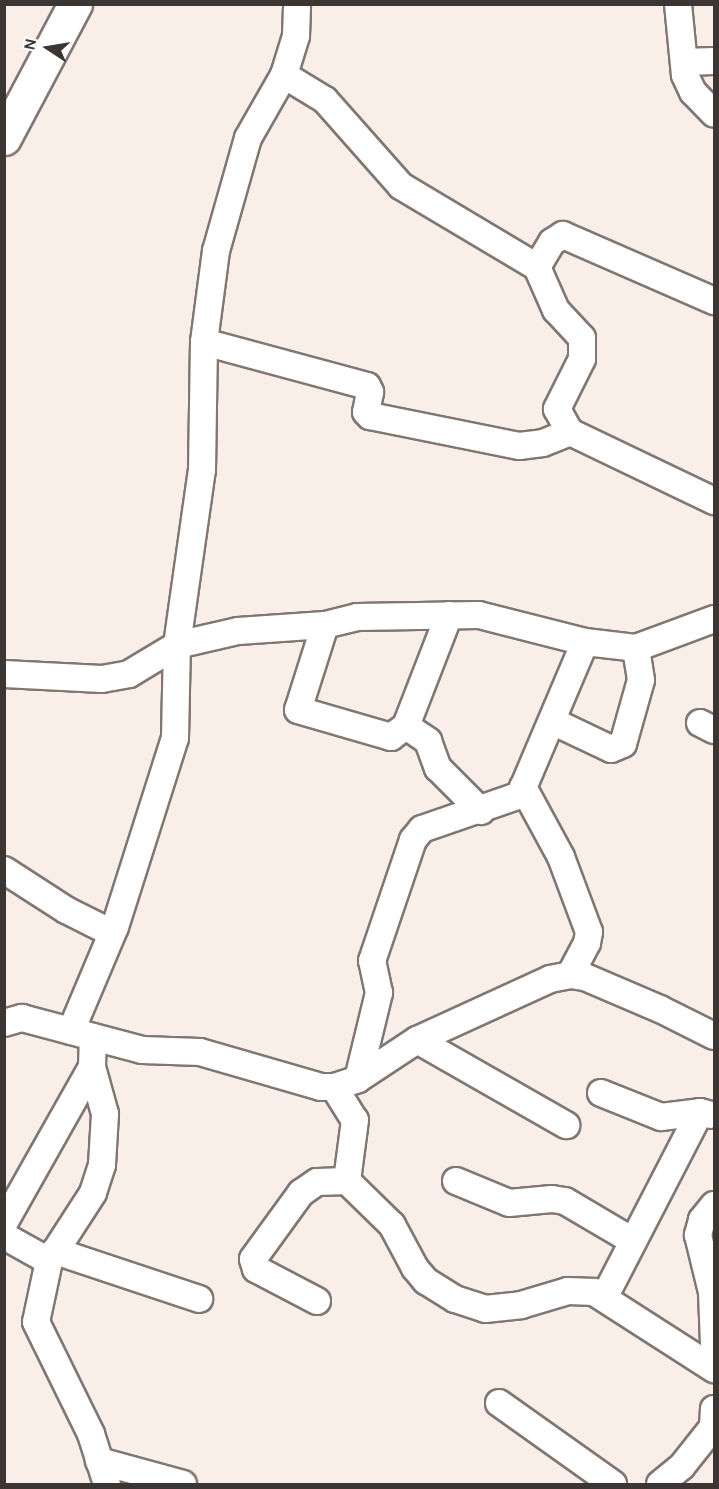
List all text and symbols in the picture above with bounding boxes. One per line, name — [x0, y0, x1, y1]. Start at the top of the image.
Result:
north arrow — [18, 18, 78, 78]
text: N — [19, 37, 40, 52]

